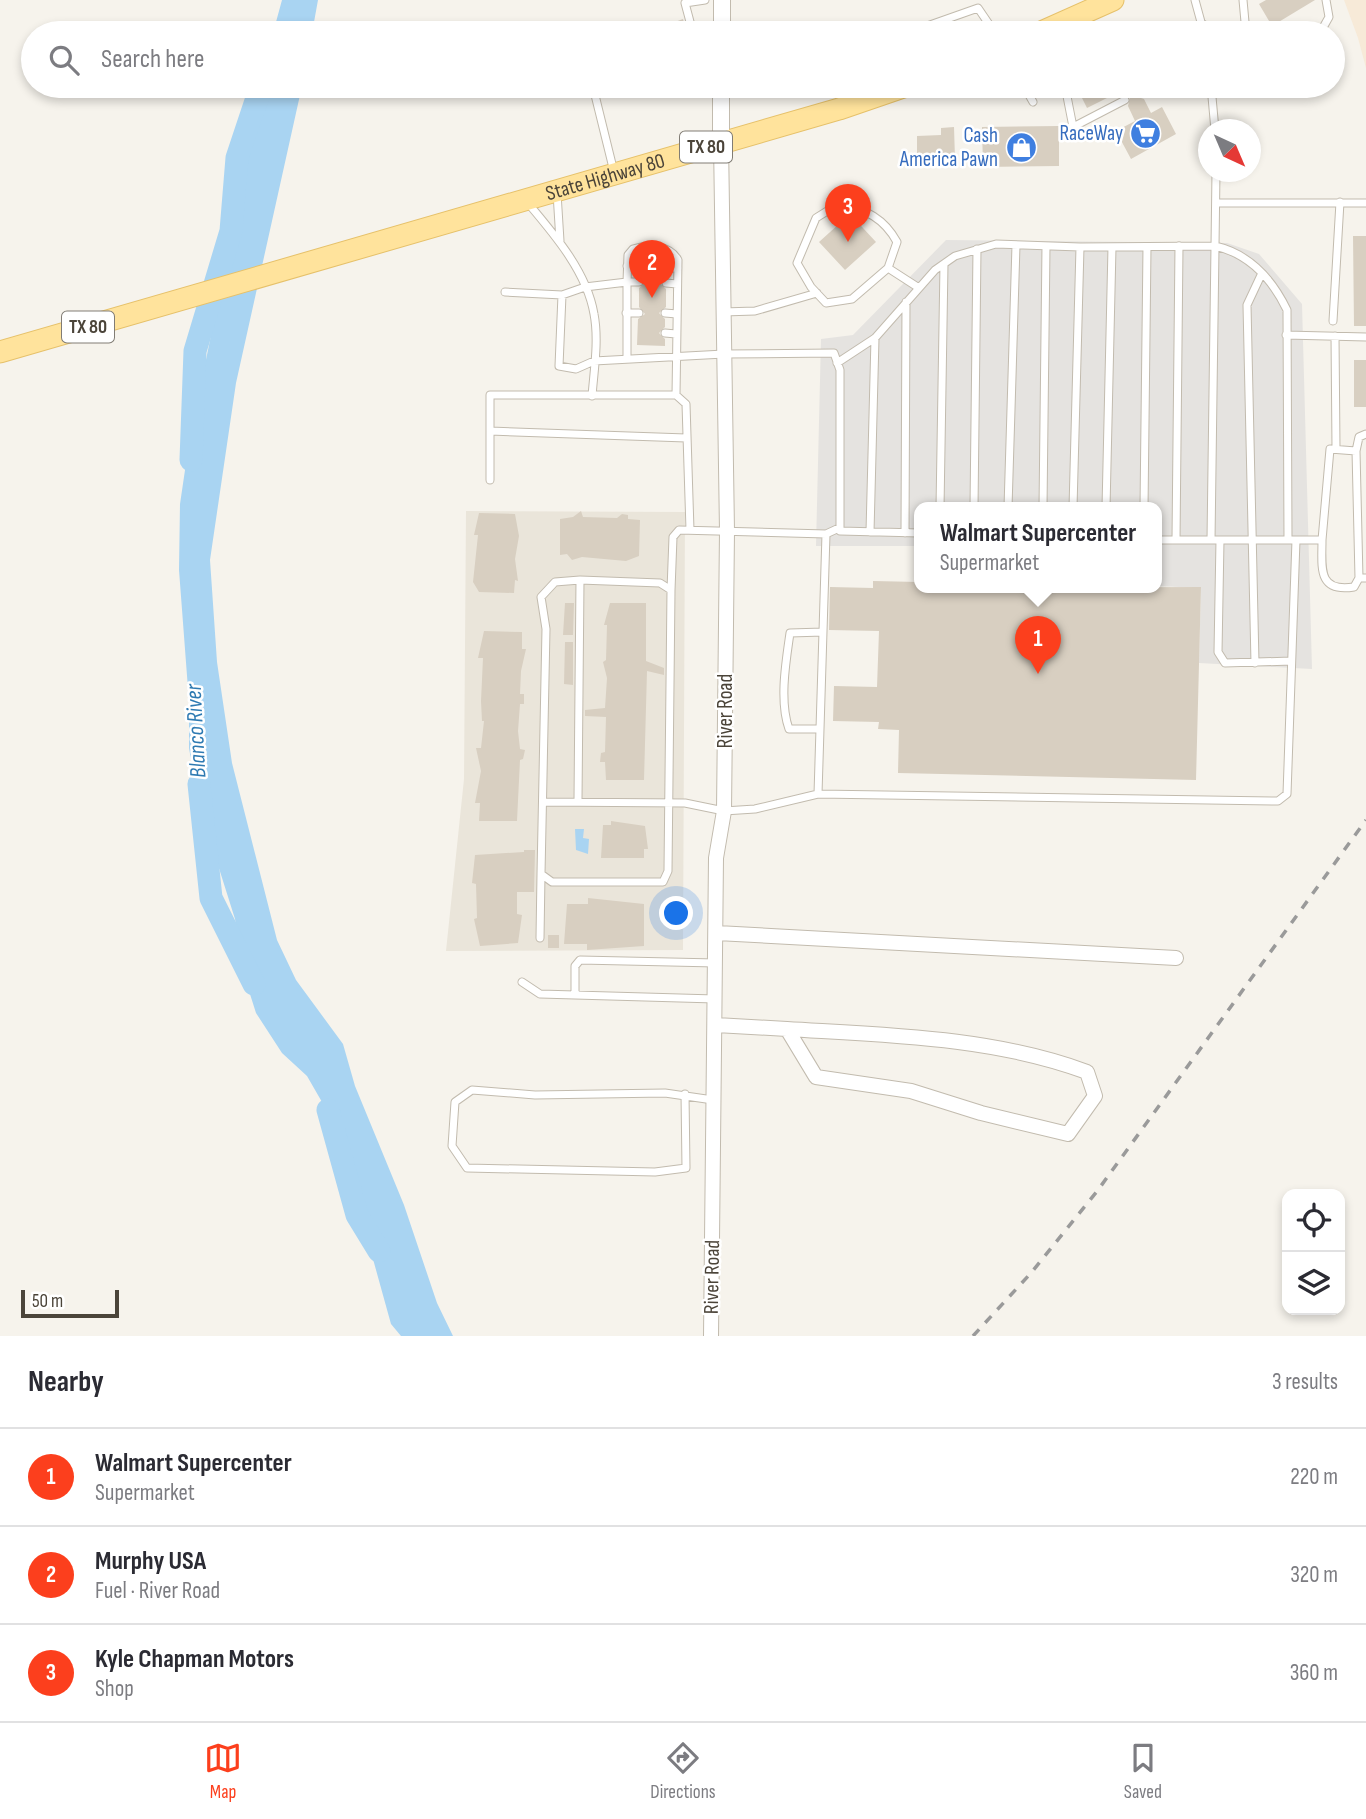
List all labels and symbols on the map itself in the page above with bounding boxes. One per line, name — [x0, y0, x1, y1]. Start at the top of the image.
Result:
supermarket icon: RaceWay — [1129, 116, 1163, 150]
north arrow — [1198, 119, 1261, 182]
place label: RaceWay — [1060, 121, 1123, 146]
place label: Cash America Pawn — [899, 123, 998, 172]
shop icon: Cash America Pawn — [1004, 130, 1038, 164]
road number: TX 80 — [680, 132, 732, 162]
street label: State Highway 80 — [543, 148, 668, 206]
pin: 3 — [825, 184, 871, 242]
pin: 2 — [629, 240, 675, 298]
road number: TX 80 — [62, 312, 114, 342]
pin: 1 — [1015, 616, 1061, 674]
street label: River Road — [713, 674, 738, 748]
water label: Blanco River — [179, 682, 212, 778]
your location — [659, 896, 693, 930]
street label: River Road — [699, 1240, 725, 1314]
scale bar — [21, 1287, 119, 1319]

